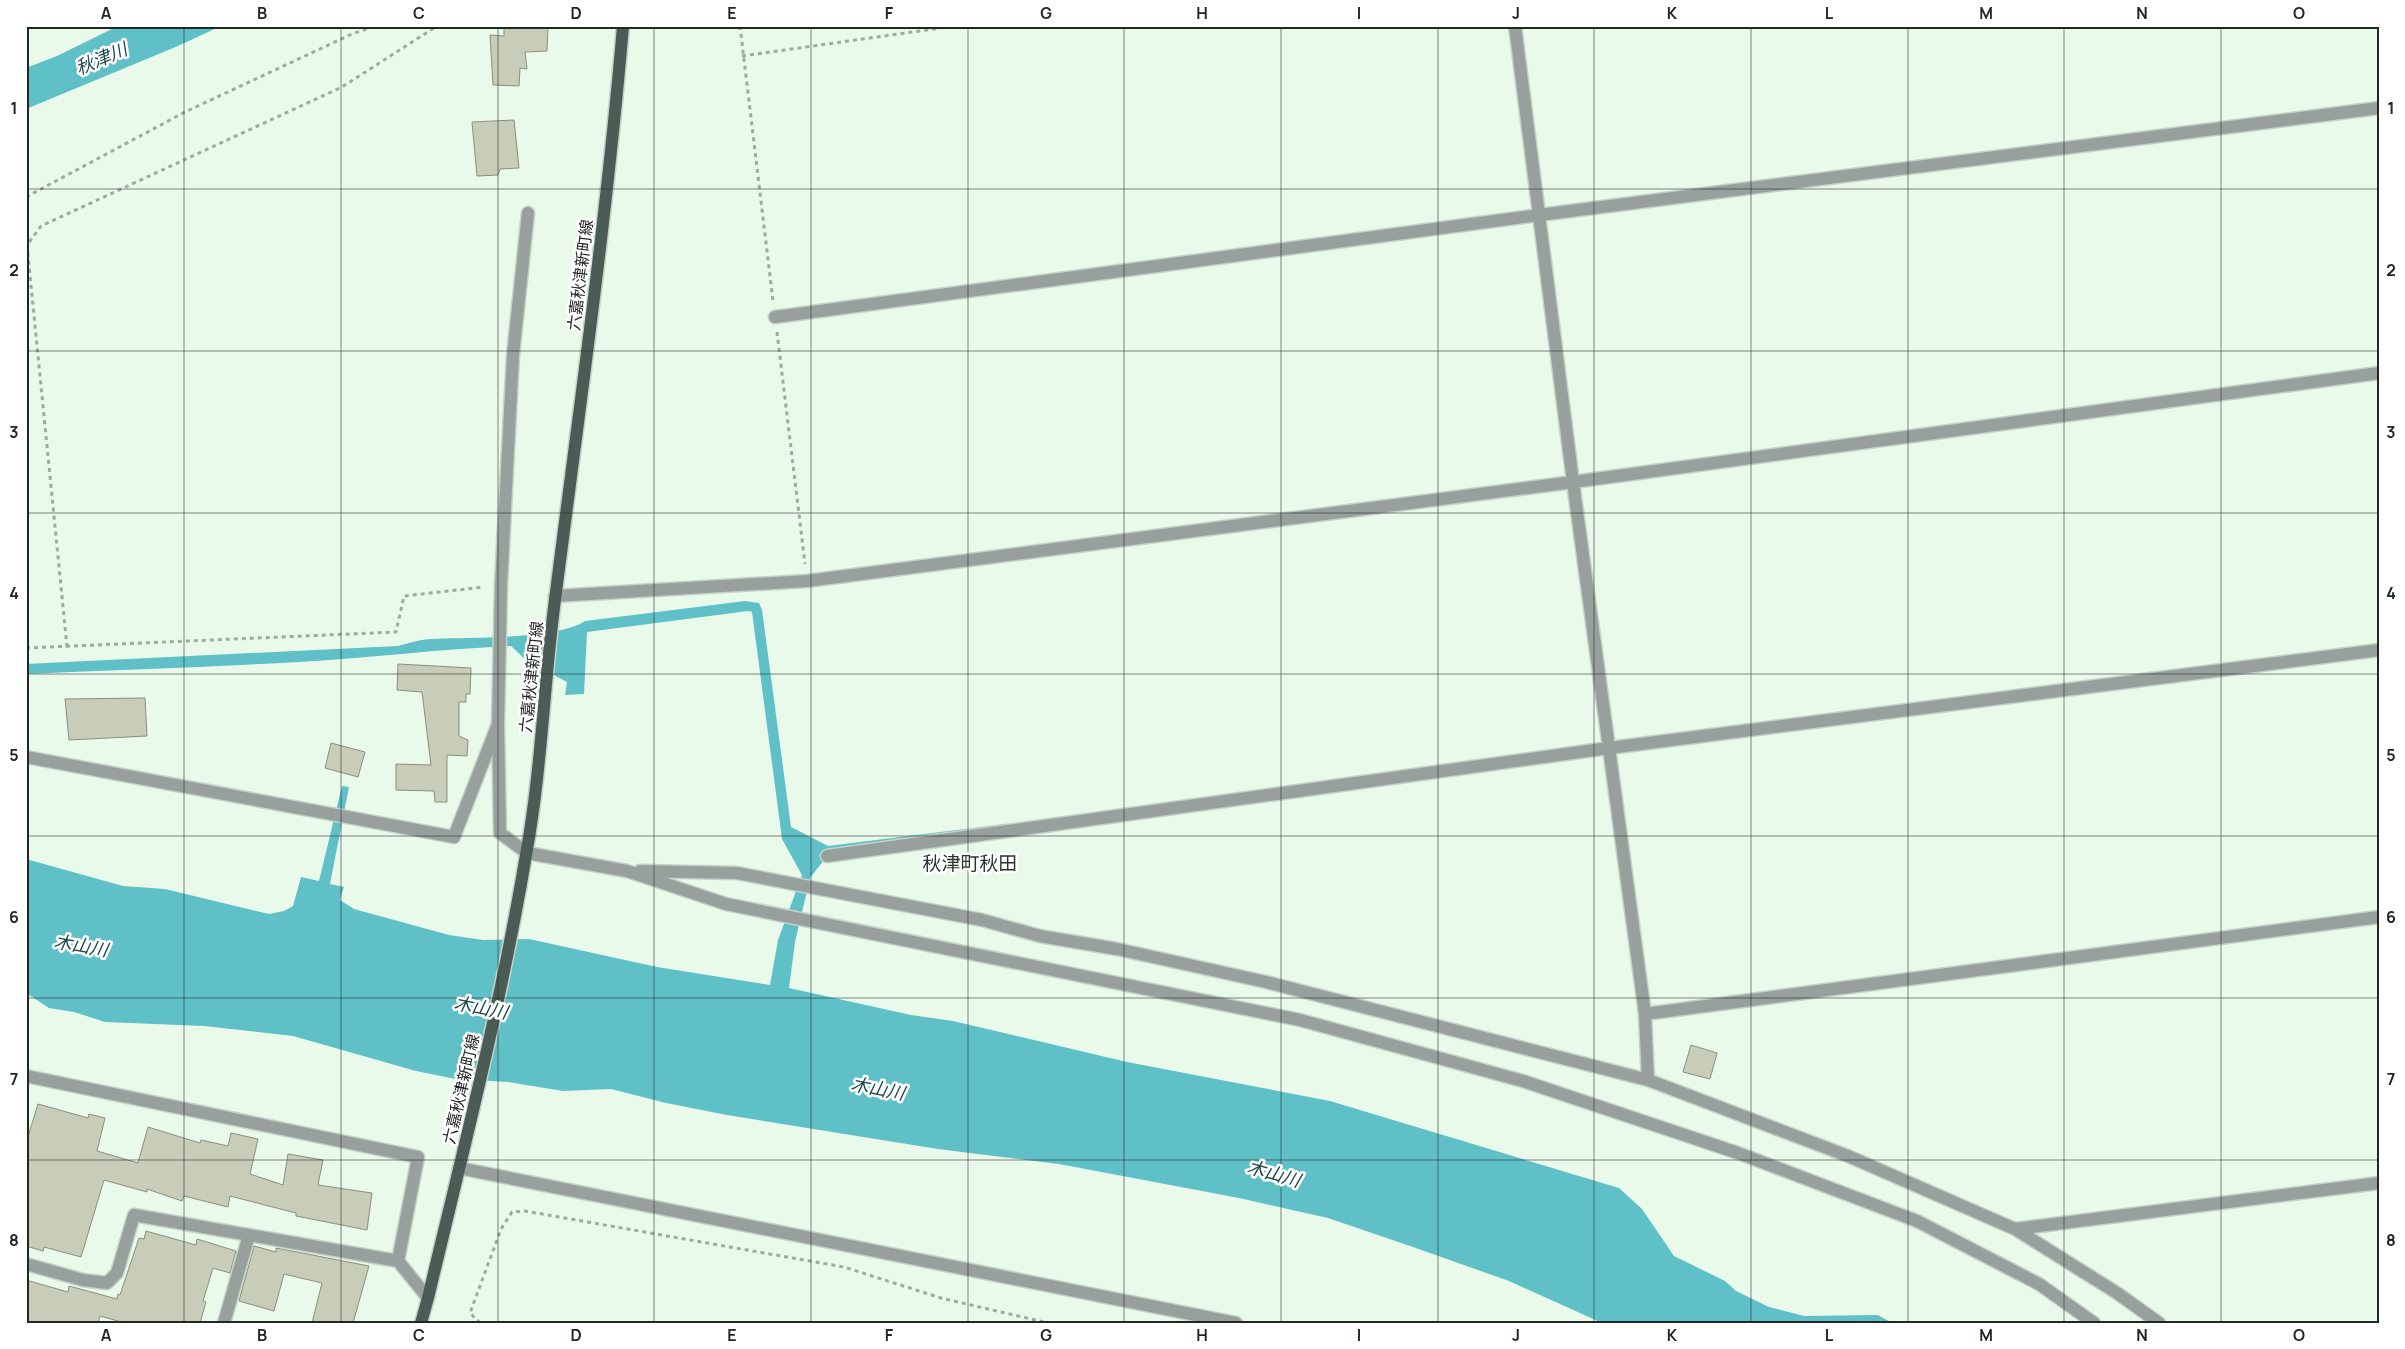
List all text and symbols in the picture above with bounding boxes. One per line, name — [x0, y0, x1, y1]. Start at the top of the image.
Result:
text: A — [101, 2, 112, 24]
text: B — [257, 2, 267, 24]
text: C — [413, 2, 425, 24]
text: D — [570, 2, 582, 24]
text: E — [727, 2, 737, 24]
text: F — [885, 2, 894, 24]
text: G — [1040, 2, 1052, 24]
text: H — [1196, 2, 1208, 24]
text: I — [1357, 2, 1361, 24]
text: J — [1512, 2, 1520, 24]
text: K — [1667, 2, 1678, 24]
text: L — [1825, 2, 1834, 24]
text: M — [1979, 2, 1993, 24]
text: N — [2136, 2, 2148, 24]
text: O — [2293, 2, 2305, 24]
water label: 秋津川 — [71, 36, 132, 80]
text: 1 — [10, 97, 18, 119]
text: 1 — [2387, 97, 2395, 119]
street label: 六嘉秋津新町線 — [562, 218, 598, 332]
text: 2 — [9, 259, 19, 281]
text: 2 — [2386, 259, 2396, 281]
text: 3 — [9, 421, 19, 443]
text: 3 — [2386, 421, 2396, 443]
text: 4 — [9, 582, 19, 604]
text: 4 — [2386, 582, 2396, 604]
street label: 六嘉秋津新町線 — [514, 620, 548, 734]
text: 5 — [9, 744, 19, 766]
text: 5 — [2386, 744, 2396, 766]
district label: 秋津町秋田 — [922, 850, 1018, 876]
text: 6 — [9, 906, 19, 928]
text: 6 — [2386, 906, 2396, 928]
water label: 木山川 — [52, 928, 112, 962]
water label: 木山川 — [452, 990, 512, 1024]
street label: 六嘉秋津新町線 — [438, 1032, 484, 1146]
text: 7 — [10, 1068, 18, 1090]
text: 7 — [2387, 1068, 2395, 1090]
water label: 木山川 — [849, 1071, 909, 1105]
water label: 木山川 — [1245, 1154, 1305, 1193]
text: 8 — [9, 1229, 19, 1251]
text: 8 — [2386, 1229, 2396, 1251]
text: A — [101, 1324, 112, 1346]
text: B — [257, 1324, 267, 1346]
text: C — [413, 1324, 425, 1346]
text: D — [570, 1324, 582, 1346]
text: E — [727, 1324, 737, 1346]
text: F — [885, 1324, 894, 1346]
text: G — [1040, 1324, 1052, 1346]
text: H — [1196, 1324, 1208, 1346]
text: I — [1357, 1324, 1361, 1346]
text: J — [1512, 1324, 1520, 1346]
text: K — [1667, 1324, 1678, 1346]
text: L — [1825, 1324, 1834, 1346]
text: M — [1979, 1324, 1993, 1346]
text: N — [2136, 1324, 2148, 1346]
text: O — [2293, 1324, 2305, 1346]

